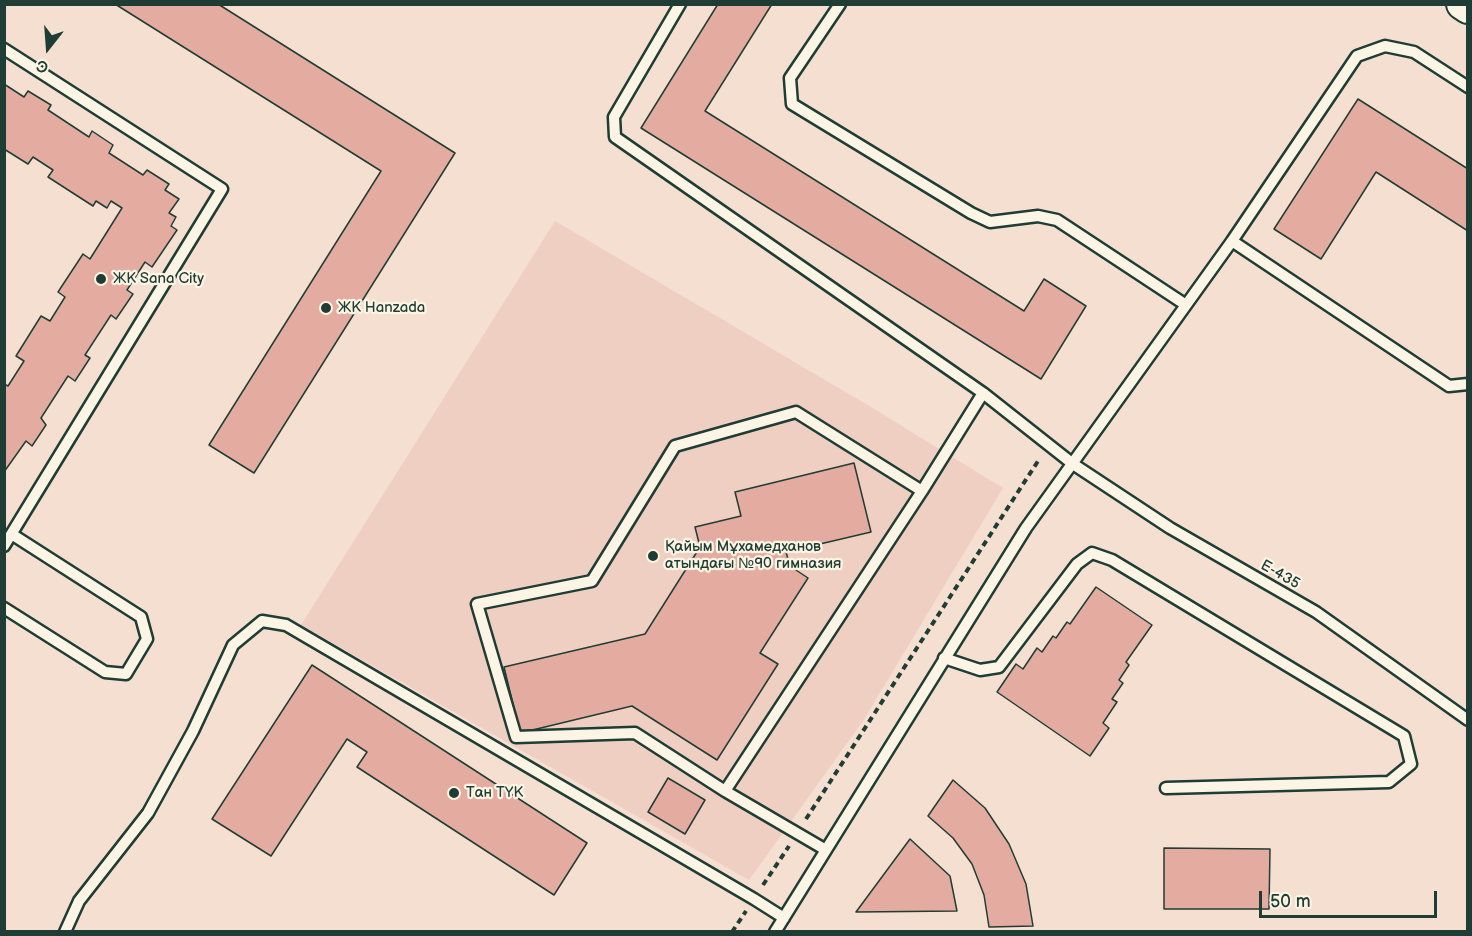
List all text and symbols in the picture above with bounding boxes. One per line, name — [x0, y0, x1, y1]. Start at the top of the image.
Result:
north arrow — [18, 18, 78, 78]
text: С — [34, 55, 51, 76]
place label: ЖК Sana City — [113, 270, 204, 288]
marker: ЖК Sana City — [94, 272, 108, 286]
place label: ЖК Hanzada — [338, 299, 425, 317]
marker: ЖК Hanzada — [319, 301, 333, 315]
place label: Қайым Мұхамедханов атындағы №90 гимназия — [665, 538, 841, 573]
marker: Қайым Мұхамедханов атындағы №90 гимназия — [646, 549, 660, 563]
street label: Е-435 — [1257, 557, 1303, 593]
place label: Тан ТҮК — [466, 784, 523, 802]
marker: Тан ТҮК — [447, 786, 461, 800]
scale bar — [1262, 879, 1440, 917]
text: 50 m — [1270, 891, 1311, 912]

